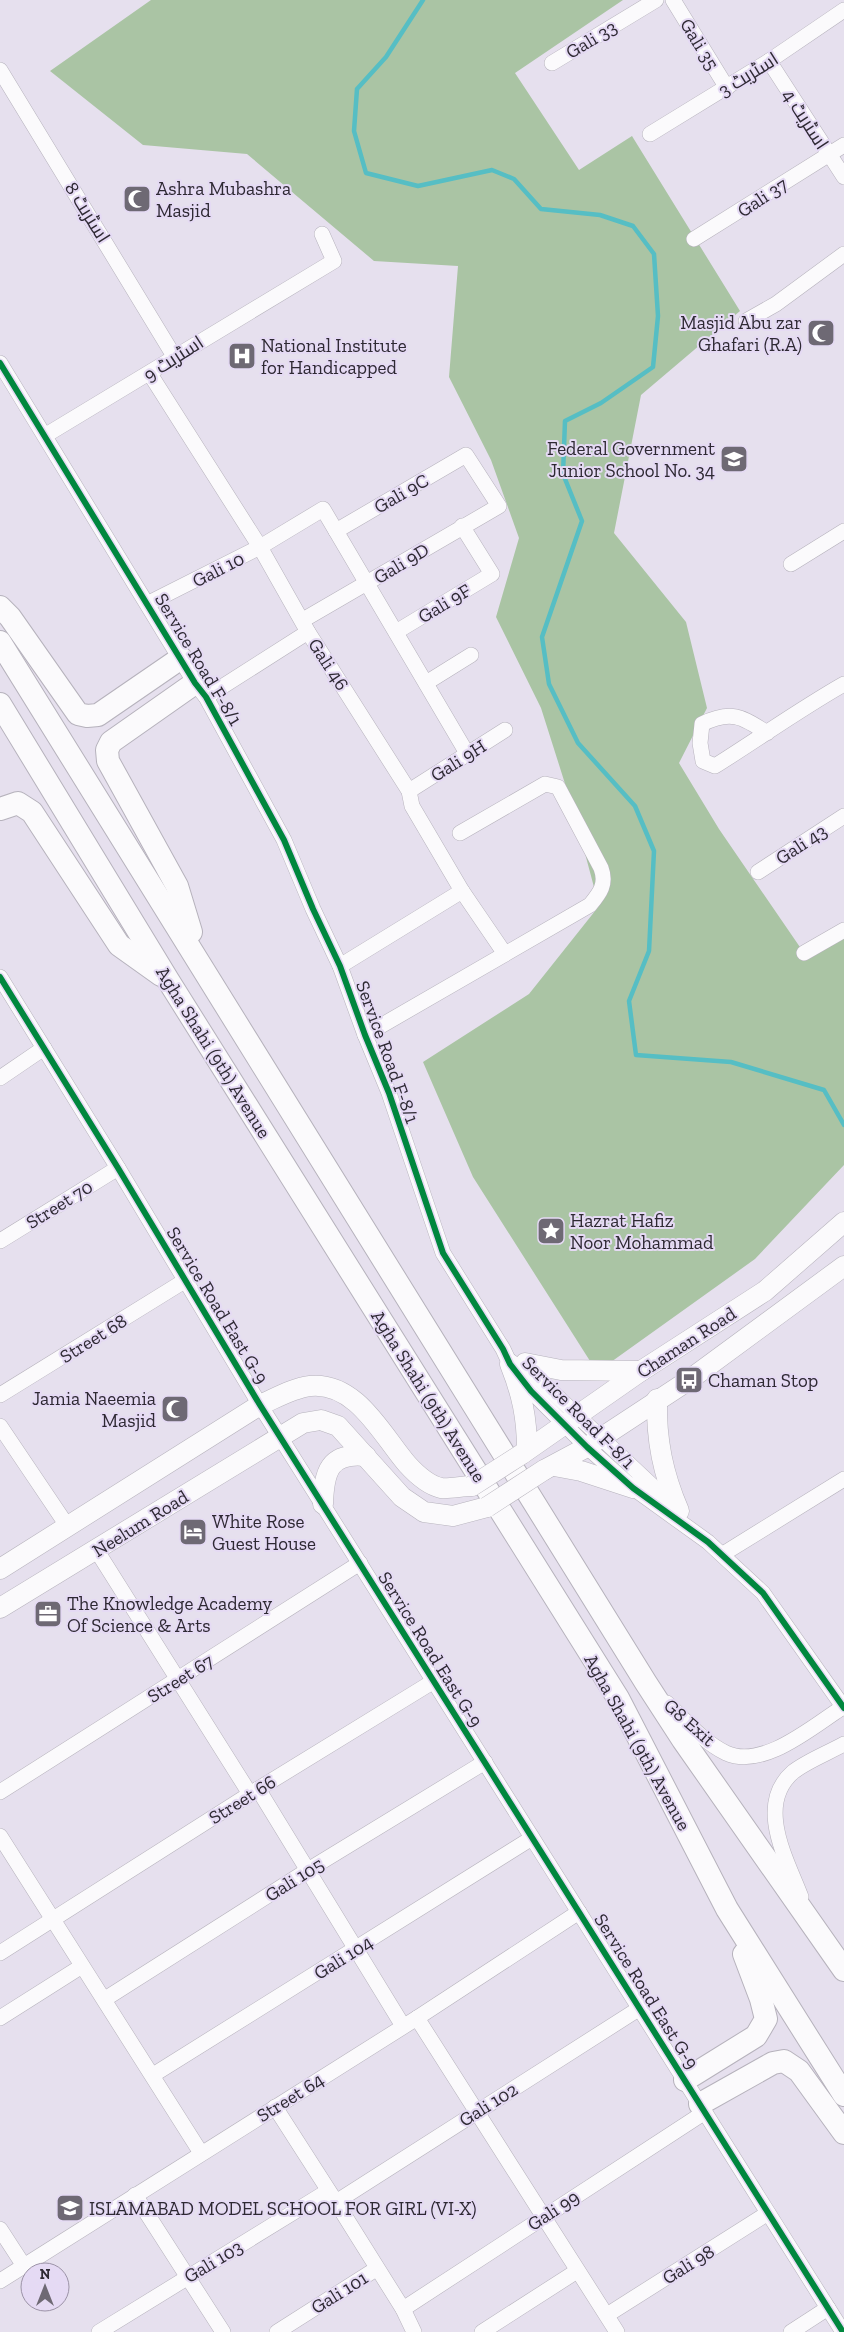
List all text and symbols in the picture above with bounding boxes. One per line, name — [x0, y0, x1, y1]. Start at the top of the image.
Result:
street label: Gali 35 — [675, 14, 724, 74]
street label: Gali 33 — [562, 15, 621, 64]
street label: اسٹریٹ 3 — [714, 47, 782, 102]
street label: اسٹریٹ 4 — [778, 85, 834, 154]
street label: Gali 37 — [733, 173, 792, 222]
place label: Ashra Mubashra Masjid — [156, 177, 291, 222]
street label: اسٹریٹ 8 — [60, 178, 115, 247]
mosque icon: Ashra Mubashra Masjid — [122, 184, 152, 214]
place label: Masjid Abu zar Ghafari (R.A) — [680, 311, 802, 356]
mosque icon: Masjid Abu zar Ghafari (R.A) — [806, 318, 836, 348]
street label: اسٹریٹ 9 — [139, 330, 208, 386]
place label: National Institute for Handicapped — [261, 334, 407, 379]
hospital icon: National Institute for Handicapped — [227, 341, 257, 371]
place label: Federal Government Junior School No. 34 — [547, 437, 715, 482]
school or university icon: Federal Government Junior School No. 34 — [719, 444, 749, 474]
street label: Gali 9C — [370, 469, 433, 518]
street label: Gali 9D — [369, 538, 433, 589]
street label: Gali 10 — [188, 547, 248, 592]
street label: Gali 9F — [414, 579, 475, 628]
street label: Service Road F-8/1 — [150, 589, 247, 730]
street label: Gali 46 — [303, 634, 354, 695]
street label: Gali 9H — [426, 734, 490, 786]
street label: Gali 43 — [771, 819, 831, 869]
street label: Agha Shahi (9th) Avenue — [151, 962, 276, 1143]
street label: Service Road F-8/1 — [351, 978, 424, 1127]
street label: Street 70 — [22, 1175, 97, 1234]
place label: Hazrat Hafiz Noor Mohammad — [570, 1209, 714, 1254]
place icon: Hazrat Hafiz Noor Mohammad — [536, 1216, 566, 1246]
street label: Service Road East G-9 — [162, 1223, 274, 1388]
street label: Chaman Road — [632, 1301, 741, 1383]
street label: Agha Shahi (9th) Avenue — [366, 1306, 491, 1487]
street label: Street 68 — [55, 1309, 131, 1368]
street label: Service Road F-8/1 — [517, 1351, 640, 1474]
bus stop icon: Chaman Stop — [674, 1365, 704, 1395]
place label: Chaman Stop — [708, 1369, 818, 1392]
place label: Jamia Naeemia Masjid — [32, 1387, 157, 1432]
mosque icon: Jamia Naeemia Masjid — [160, 1394, 190, 1424]
street label: Neelum Road — [88, 1485, 193, 1562]
place label: White Rose Guest House — [212, 1510, 316, 1555]
hotel icon: White Rose Guest House — [178, 1517, 208, 1547]
street label: Service Road East G-9 — [373, 1567, 488, 1731]
place label: The Knowledge Academy Of Science & Arts — [67, 1592, 272, 1637]
office icon: The Knowledge Academy Of Science & Arts — [33, 1599, 63, 1629]
street label: Street 67 — [143, 1649, 218, 1708]
street label: Agha Shahi (9th) Avenue — [579, 1650, 696, 1835]
street label: G8 Exit — [659, 1694, 720, 1751]
street label: Street 66 — [205, 1770, 280, 1829]
street label: Gali 105 — [261, 1852, 328, 1906]
street label: Service Road East G-9 — [589, 1909, 704, 2073]
street label: Gali 104 — [309, 1930, 377, 1985]
street label: Street 64 — [252, 2068, 328, 2127]
street label: Gali 102 — [455, 2077, 522, 2131]
street label: Gali 99 — [523, 2185, 584, 2236]
school or university icon: ISLAMABAD MODEL SCHOOL FOR GIRL (VI-X) — [55, 2193, 85, 2223]
place label: ISLAMABAD MODEL SCHOOL FOR GIRL (VI-X) — [89, 2197, 477, 2220]
street label: Gali 103 — [180, 2235, 247, 2288]
street label: Gali 98 — [658, 2239, 719, 2289]
north arrow — [20, 2262, 70, 2312]
text: N — [40, 2266, 51, 2283]
street label: Gali 101 — [307, 2266, 372, 2319]

